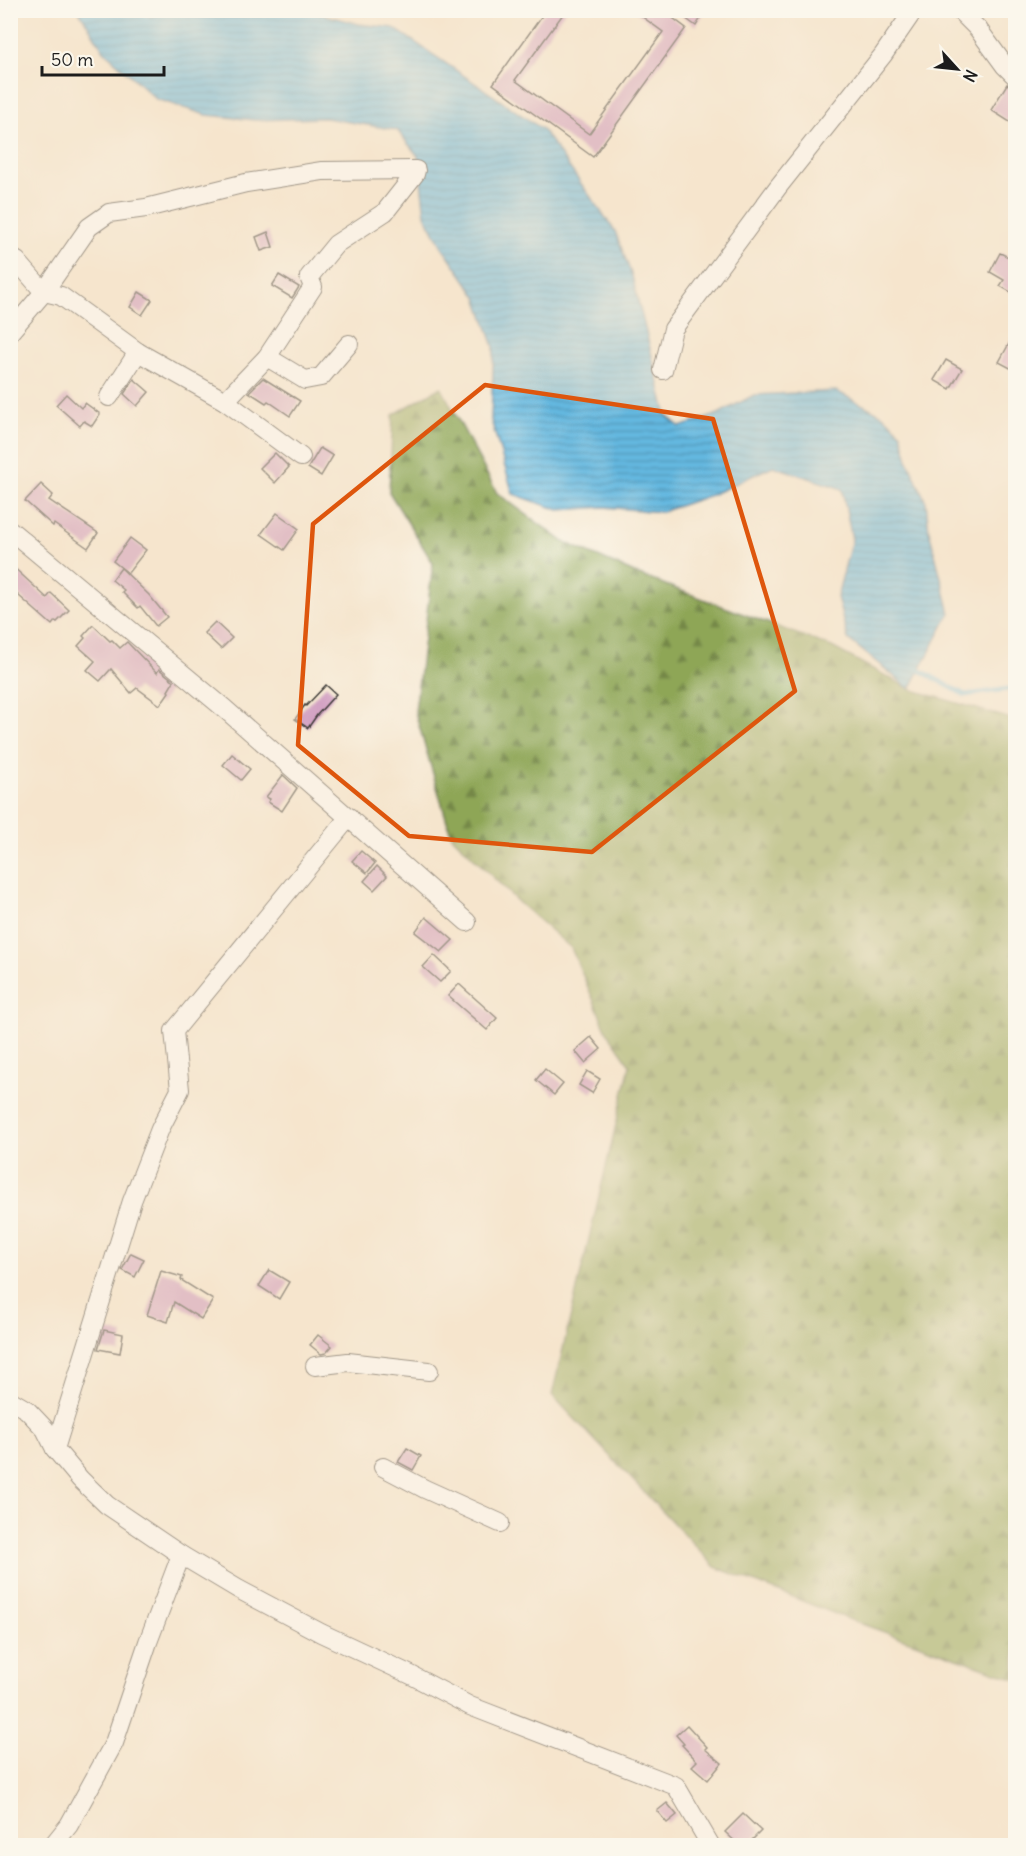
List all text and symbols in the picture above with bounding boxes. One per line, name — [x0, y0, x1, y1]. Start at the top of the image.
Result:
scale bar — [42, 39, 164, 77]
north arrow — [927, 39, 987, 99]
text: 50 m — [51, 48, 93, 71]
text: N — [959, 66, 982, 85]

